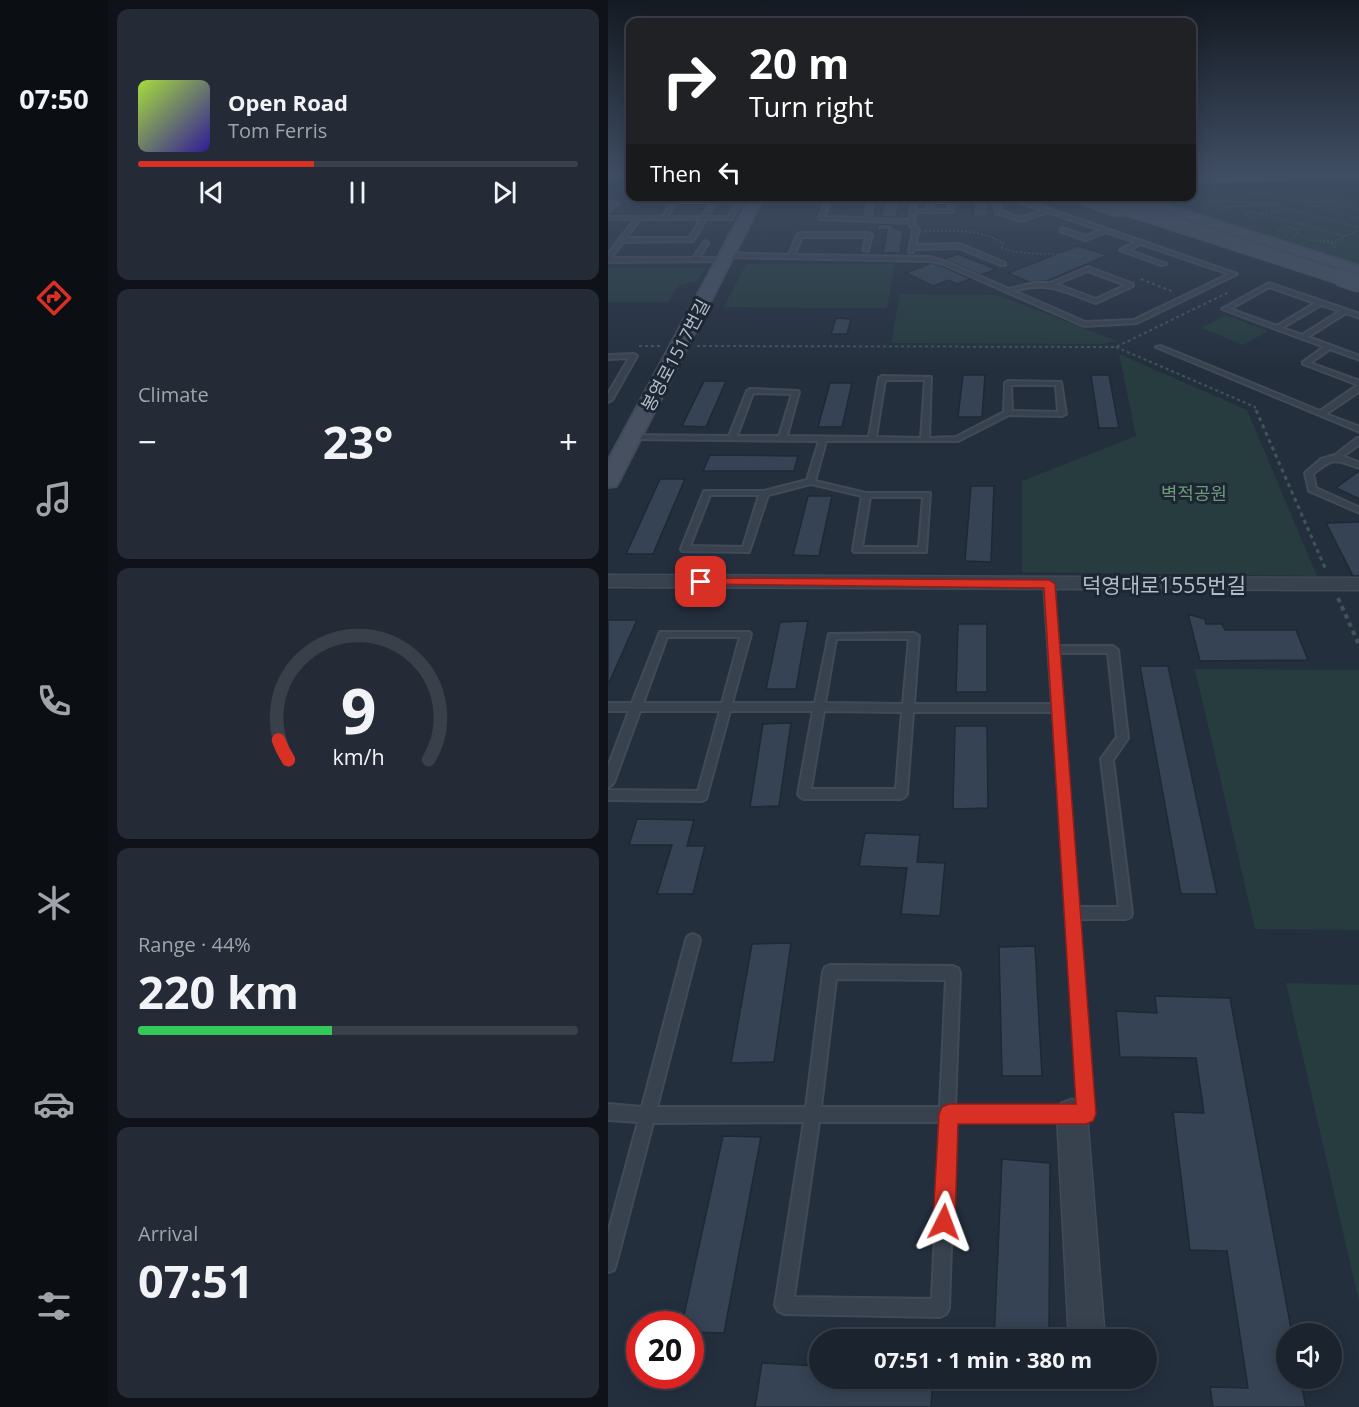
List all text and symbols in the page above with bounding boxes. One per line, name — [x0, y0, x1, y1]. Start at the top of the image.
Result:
text: 20 m — [749, 34, 849, 91]
icon: right — [650, 42, 728, 120]
text: 07:50 — [19, 80, 89, 117]
text: Open Road — [228, 87, 348, 117]
text: Turn right — [749, 88, 874, 125]
text: Tom Ferris — [228, 117, 327, 144]
icon: left — [713, 156, 746, 189]
text: Then — [650, 158, 701, 188]
icon: previous — [195, 176, 228, 209]
icon: pause — [341, 176, 374, 209]
icon: next — [488, 176, 521, 209]
icon: directions — [33, 277, 75, 319]
street label: 봉영로1517번길 — [635, 295, 715, 415]
text: Climate — [138, 381, 209, 408]
text: 23° — [323, 411, 393, 472]
text: − — [138, 419, 157, 464]
text: + — [559, 419, 578, 464]
icon: music — [33, 478, 75, 520]
park label: 벽적공원 — [1161, 481, 1227, 505]
pin — [675, 556, 726, 607]
icon: arrive — [684, 565, 717, 598]
street label: 덕영대로1555번길 — [1082, 571, 1246, 599]
text: 9 — [340, 668, 376, 753]
icon: phone — [33, 680, 75, 722]
text: km/h — [332, 743, 384, 772]
icon: climate — [33, 882, 75, 924]
text: Range · 44% — [138, 931, 251, 958]
text: 220 km — [138, 961, 299, 1022]
icon: car — [33, 1083, 75, 1125]
position arrow — [912, 1190, 976, 1254]
text: Arrival — [138, 1220, 198, 1247]
text: 07:51 — [138, 1250, 254, 1311]
icon: filters — [33, 1285, 75, 1327]
speed limit sign: 20 — [626, 1311, 704, 1389]
map controls — [1276, 1323, 1342, 1389]
button: sound — [1276, 1323, 1342, 1389]
text: 07:51 · 1 min · 380 m — [874, 1344, 1092, 1374]

